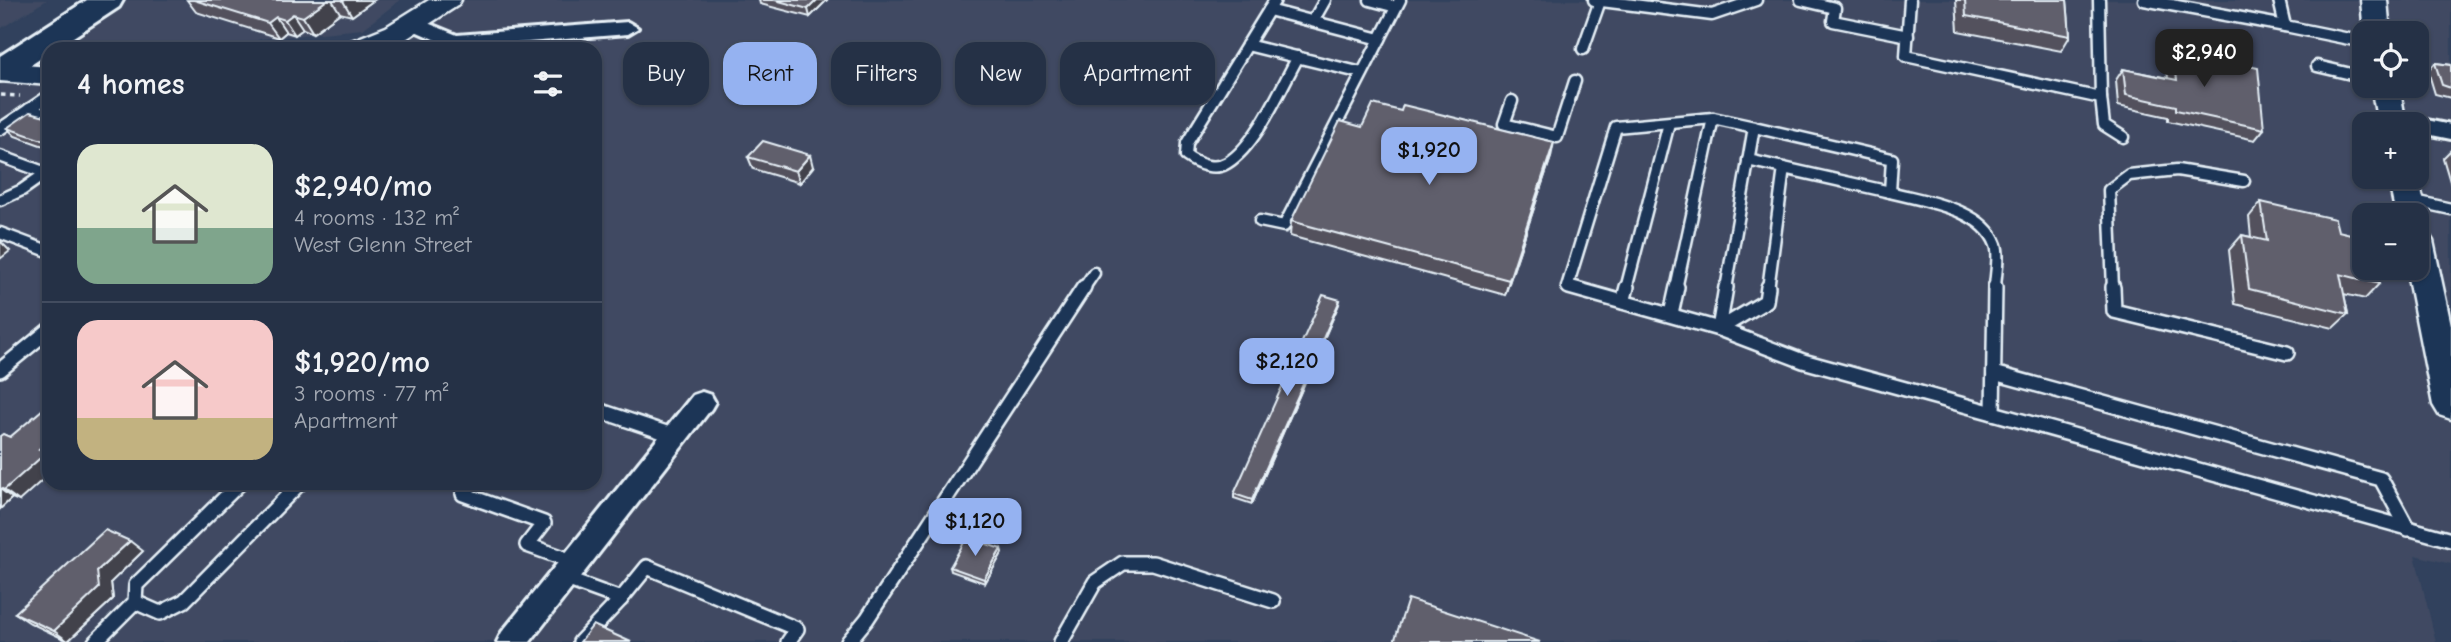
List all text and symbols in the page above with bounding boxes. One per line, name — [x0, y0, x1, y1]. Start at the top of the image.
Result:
map controls — [2352, 21, 2429, 280]
button: locate — [2352, 21, 2429, 98]
pin: $2,940 — [2147, 29, 2261, 89]
text: $2,940 — [2171, 38, 2237, 65]
chip: Buy — [623, 42, 709, 105]
chip: Rent — [723, 42, 817, 105]
chip: Filters — [831, 42, 941, 105]
chip: New — [955, 42, 1046, 105]
chip: Apartment — [1060, 42, 1215, 105]
icon: filters — [529, 65, 567, 103]
text: 4 homes — [77, 67, 184, 102]
button: + — [2352, 112, 2429, 189]
pin: $1,920 — [1372, 128, 1486, 187]
text: $1,920 — [1397, 136, 1461, 163]
text: $2,940/mo — [294, 169, 432, 204]
icon: home — [133, 172, 217, 256]
button: − — [2352, 203, 2429, 280]
text: 4 rooms · 132 m² — [294, 204, 459, 231]
text: West Glenn Street — [294, 231, 471, 258]
pin: $2,120 — [1230, 338, 1344, 398]
text: $1,920/mo — [294, 345, 430, 380]
text: $2,120 — [1255, 347, 1319, 374]
icon: home — [133, 348, 217, 432]
text: 3 rooms · 77 m² — [294, 380, 449, 407]
text: Apartment — [294, 407, 397, 434]
pin: $1,120 — [918, 498, 1032, 558]
text: $1,120 — [945, 507, 1005, 534]

